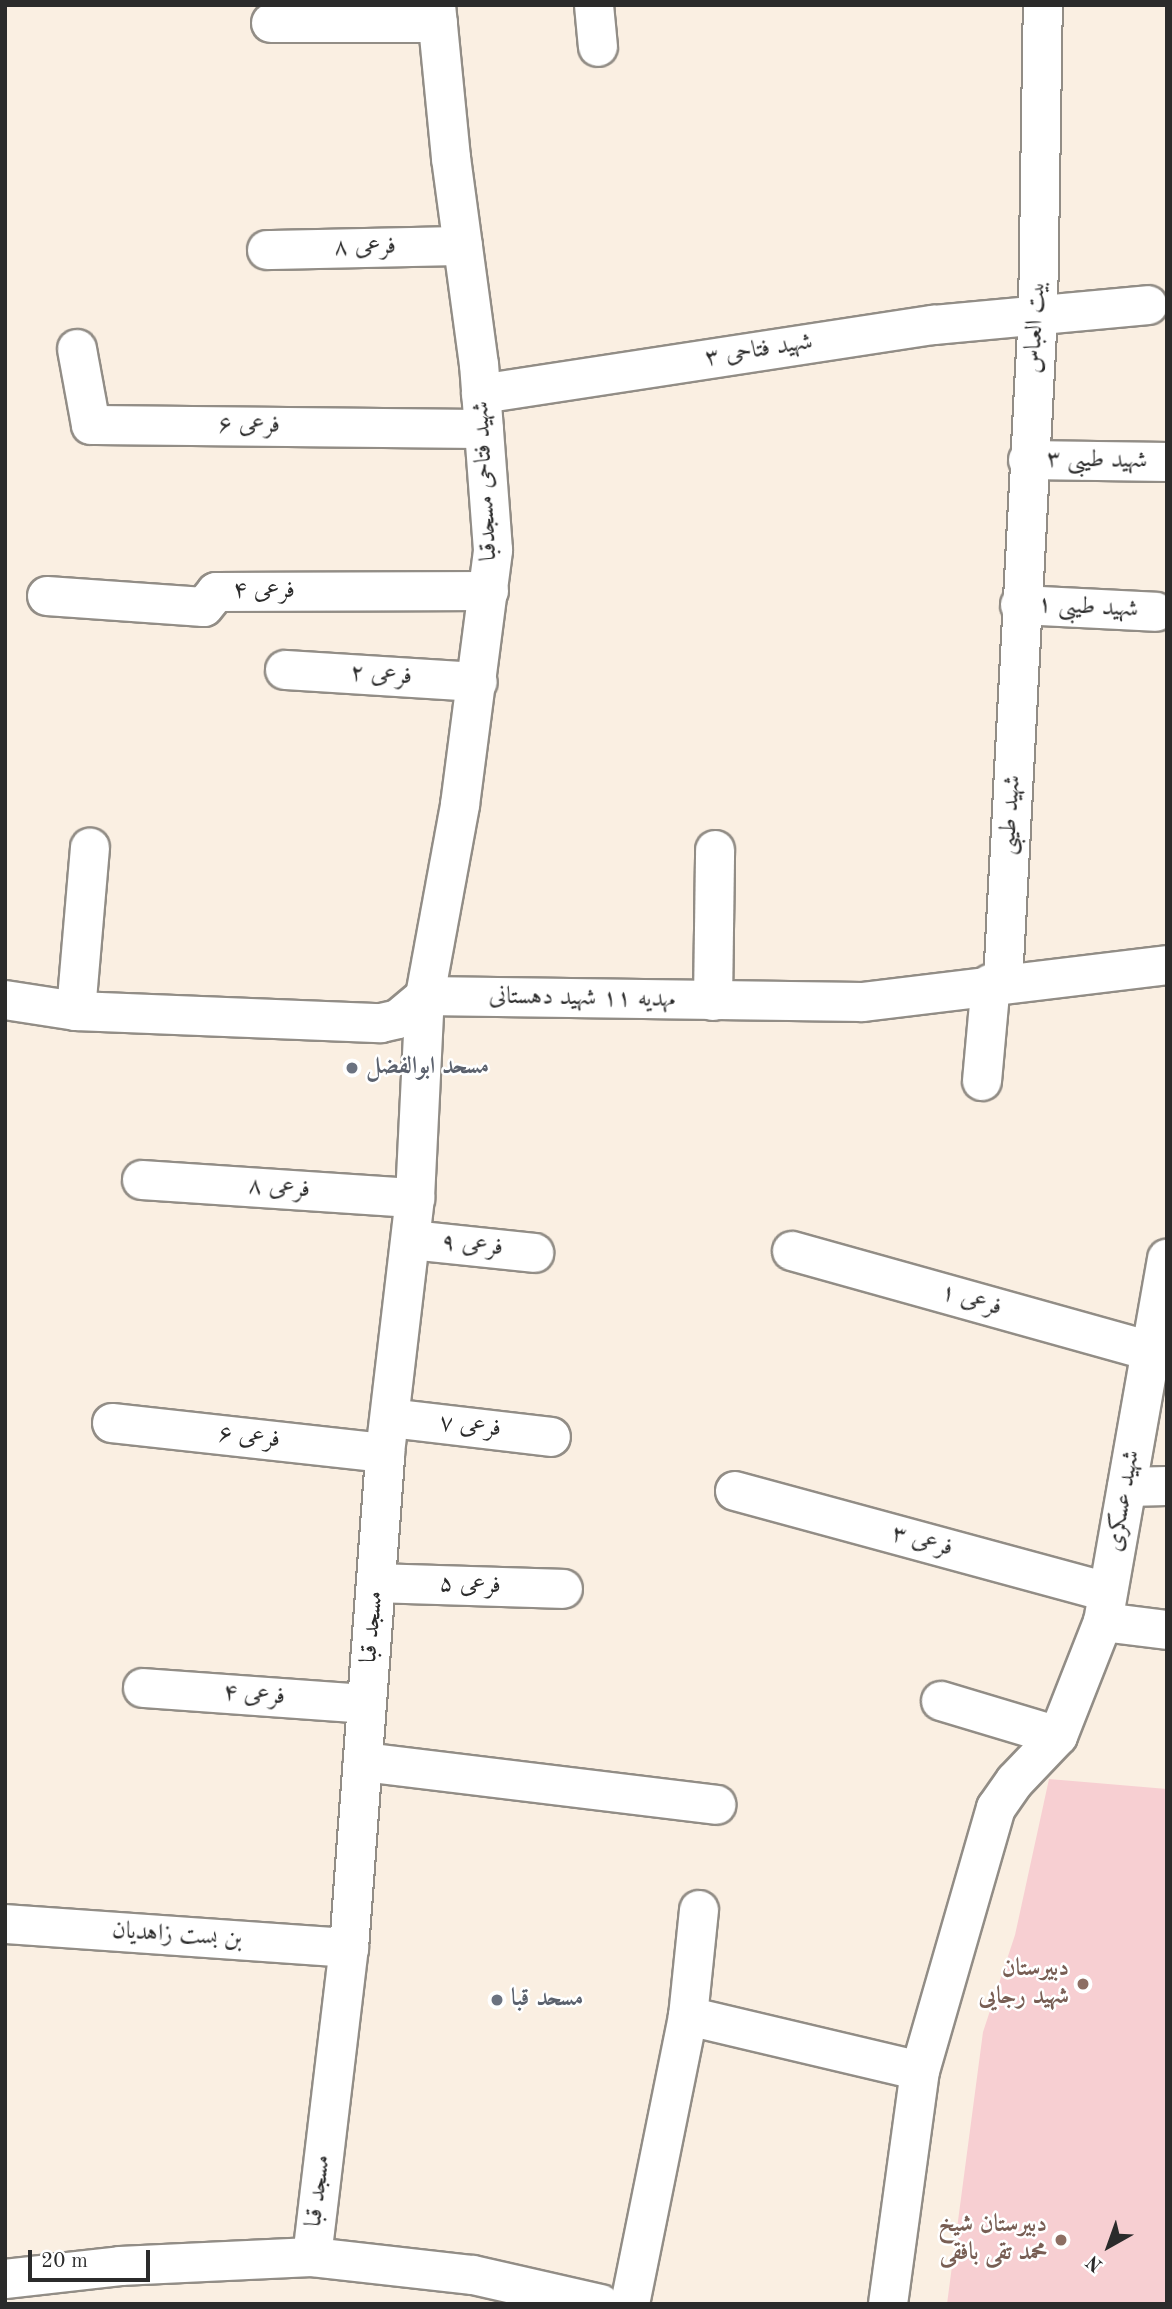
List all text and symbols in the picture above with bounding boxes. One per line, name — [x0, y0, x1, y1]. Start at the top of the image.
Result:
street label: فرعی ۸ — [334, 233, 396, 263]
street label: بیت العباس — [1019, 280, 1053, 374]
street label: شهید فتاحی ۳ — [703, 328, 815, 374]
street label: شهید فتاحی مسجدقبا — [467, 400, 505, 562]
street label: فرعی ۶ — [218, 411, 280, 441]
street label: شهید طیبی ۳ — [1046, 446, 1148, 476]
street label: فرعی ۴ — [233, 578, 295, 606]
street label: شهید طیبی ۱ — [1037, 591, 1139, 625]
street label: فرعی ۲ — [349, 659, 413, 693]
street label: شهید طیبی — [994, 774, 1028, 856]
street label: مهدیه ۱۱ شهید دهستانی — [488, 983, 676, 1015]
place label: مسحد ابوالفضل — [366, 1054, 489, 1082]
marker: مسحد ابوالفضل — [344, 1060, 360, 1076]
street label: فرعی ۸ — [247, 1172, 311, 1206]
street label: فرعی ۹ — [440, 1228, 504, 1264]
street label: فرعی ۱ — [937, 1279, 1005, 1323]
street label: فرعی ۷ — [438, 1409, 502, 1445]
street label: فرعی ۶ — [217, 1420, 281, 1456]
street label: شهید عسکری — [1101, 1448, 1147, 1554]
street label: فرعی ۳ — [888, 1520, 956, 1564]
street label: فرعی ۵ — [439, 1571, 501, 1601]
street label: مسجد قبا — [356, 1590, 390, 1664]
street label: فرعی ۴ — [222, 1679, 286, 1713]
street label: بن بست زاهدیان — [111, 1917, 243, 1955]
place label: دبیرستان شهید رجایی — [979, 1956, 1069, 2012]
marker: دبیرستان شهید رجایی — [1075, 1976, 1091, 1992]
place label: مسحد قبا — [511, 1986, 583, 2014]
marker: مسحد قبا — [489, 1992, 505, 2008]
street label: مسجد قبا — [300, 2153, 338, 2229]
north arrow — [1074, 2211, 1144, 2281]
place label: دبیرستان شیخ محمد تقی بافقی — [938, 2212, 1047, 2268]
marker: دبیرستان شیخ محمد تقی بافقی — [1053, 2232, 1069, 2248]
scale bar — [32, 2236, 154, 2280]
text: 20 m — [41, 2251, 88, 2272]
text: N — [1084, 2251, 1107, 2274]

